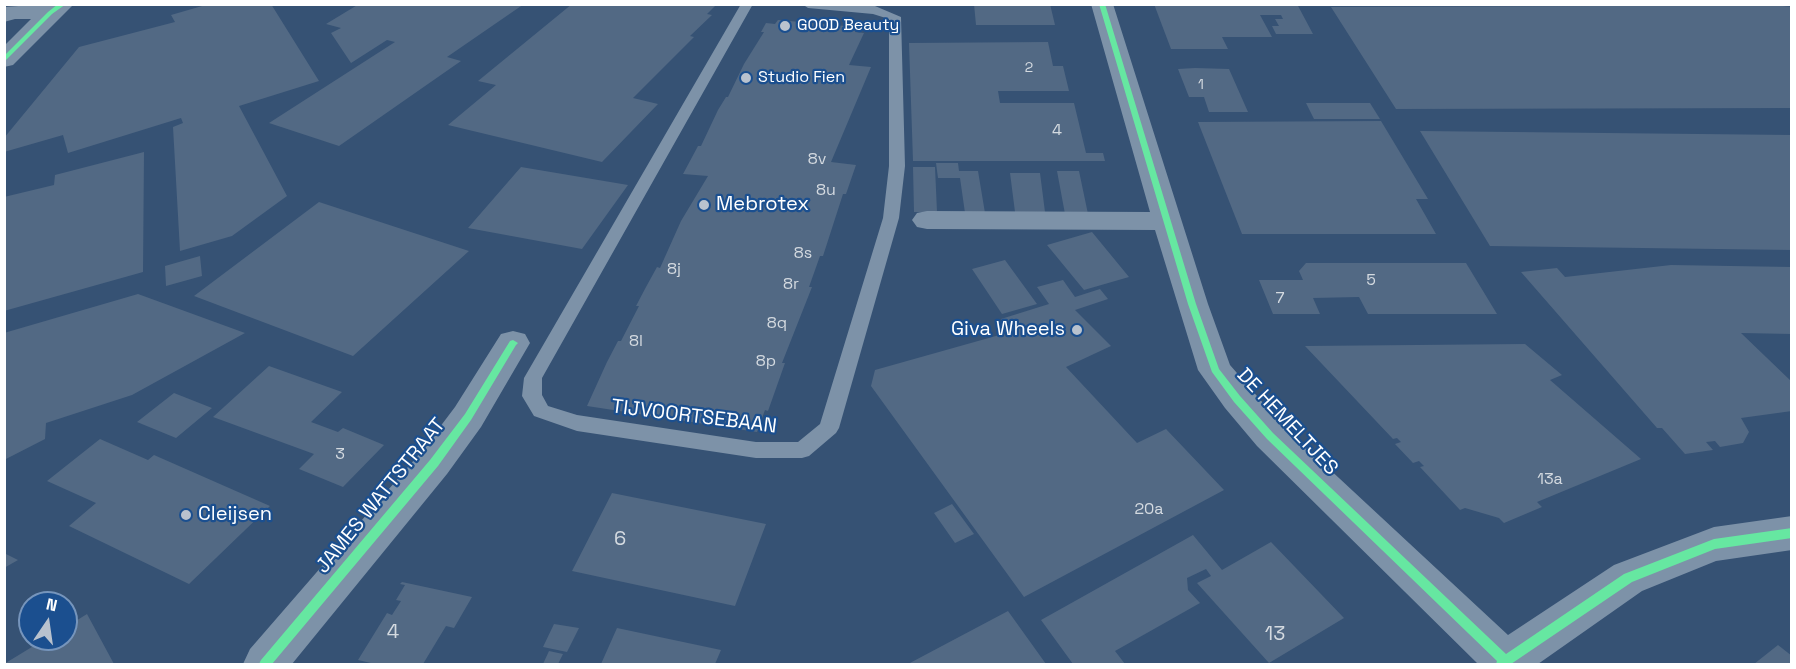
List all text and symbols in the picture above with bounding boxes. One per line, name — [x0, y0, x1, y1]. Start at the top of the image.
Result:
place label: GOOD Beauty — [797, 16, 899, 36]
marker: GOOD Beauty — [778, 19, 792, 33]
house number: 2 — [1025, 60, 1033, 76]
place label: Studio Fien — [758, 68, 845, 88]
marker: Studio Fien — [739, 71, 753, 85]
house number: 1 — [1198, 77, 1204, 93]
house number: 4 — [1052, 121, 1062, 141]
house number: 8v — [808, 150, 826, 170]
house number: 8u — [816, 181, 836, 201]
place label: Mebrotex — [716, 193, 809, 217]
marker: Mebrotex — [697, 198, 711, 212]
house number: 8s — [794, 244, 812, 264]
house number: 8j — [667, 260, 681, 280]
house number: 5 — [1366, 271, 1376, 291]
house number: 8r — [783, 275, 799, 295]
house number: 7 — [1275, 289, 1285, 309]
house number: 8q — [767, 314, 787, 334]
place label: Giva Wheels — [951, 318, 1065, 342]
marker: Giva Wheels — [1070, 323, 1084, 337]
house number: 8l — [629, 332, 643, 352]
house number: 8p — [756, 352, 776, 372]
street label: DE HEMELTJES — [1231, 364, 1343, 480]
street label: TIJVOORTSEBAAN — [610, 395, 778, 439]
street label: JAMES WATTSTRAAT — [311, 414, 451, 578]
house number: 3 — [335, 445, 345, 465]
house number: 13a — [1537, 470, 1563, 490]
house number: 20a — [1134, 500, 1164, 520]
place label: Cleijsen — [198, 503, 272, 527]
marker: Cleijsen — [179, 508, 193, 522]
house number: 6 — [614, 528, 626, 552]
north arrow — [18, 591, 78, 651]
text: N — [44, 593, 59, 616]
house number: 4 — [387, 621, 399, 645]
house number: 13 — [1265, 623, 1285, 647]

